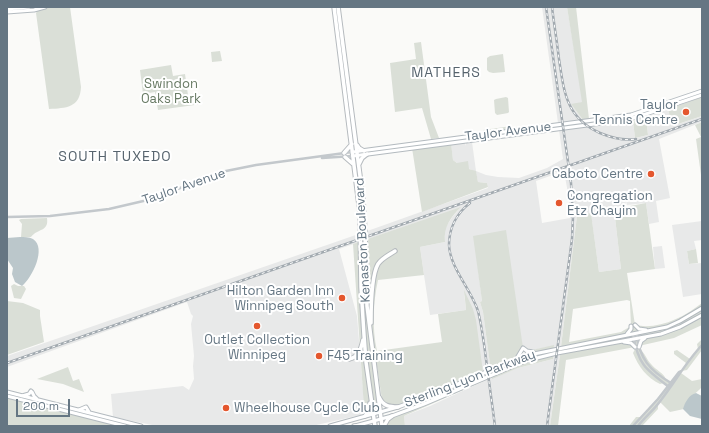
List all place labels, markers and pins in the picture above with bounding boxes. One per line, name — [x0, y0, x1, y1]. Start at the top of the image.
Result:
place label: Taylor Tennis Centre — [592, 97, 678, 128]
marker: Taylor Tennis Centre — [681, 107, 691, 117]
place label: Caboto Centre — [552, 166, 643, 182]
marker: Caboto Centre — [646, 169, 656, 179]
place label: Congregation Etz Chayim — [567, 188, 653, 219]
marker: Congregation Etz Chayim — [554, 198, 564, 208]
place label: Hilton Garden Inn Winnipeg South — [227, 283, 334, 314]
marker: Hilton Garden Inn Winnipeg South — [337, 293, 347, 303]
marker: Outlet Collection Winnipeg — [252, 321, 262, 331]
place label: Outlet Collection Winnipeg — [204, 332, 310, 363]
place label: F45 Training — [327, 348, 403, 364]
marker: F45 Training — [314, 351, 324, 361]
place label: Wheelhouse Cycle Club — [234, 400, 380, 416]
marker: Wheelhouse Cycle Club — [221, 403, 231, 413]

